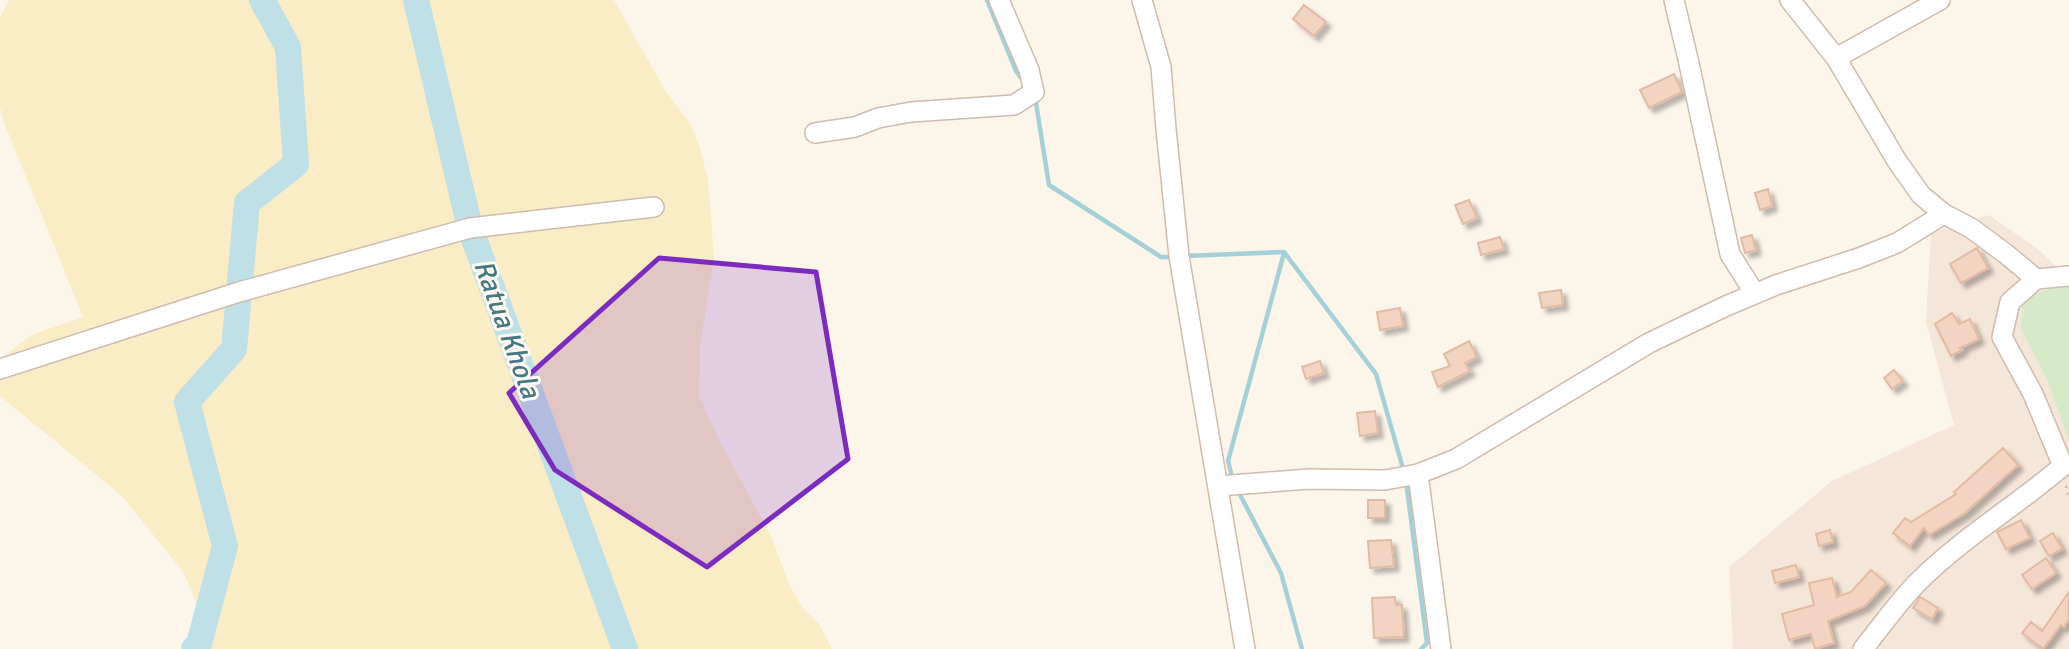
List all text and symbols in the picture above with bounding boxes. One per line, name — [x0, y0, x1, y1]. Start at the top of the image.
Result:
water label: Ratua Khola — [466, 255, 548, 404]

